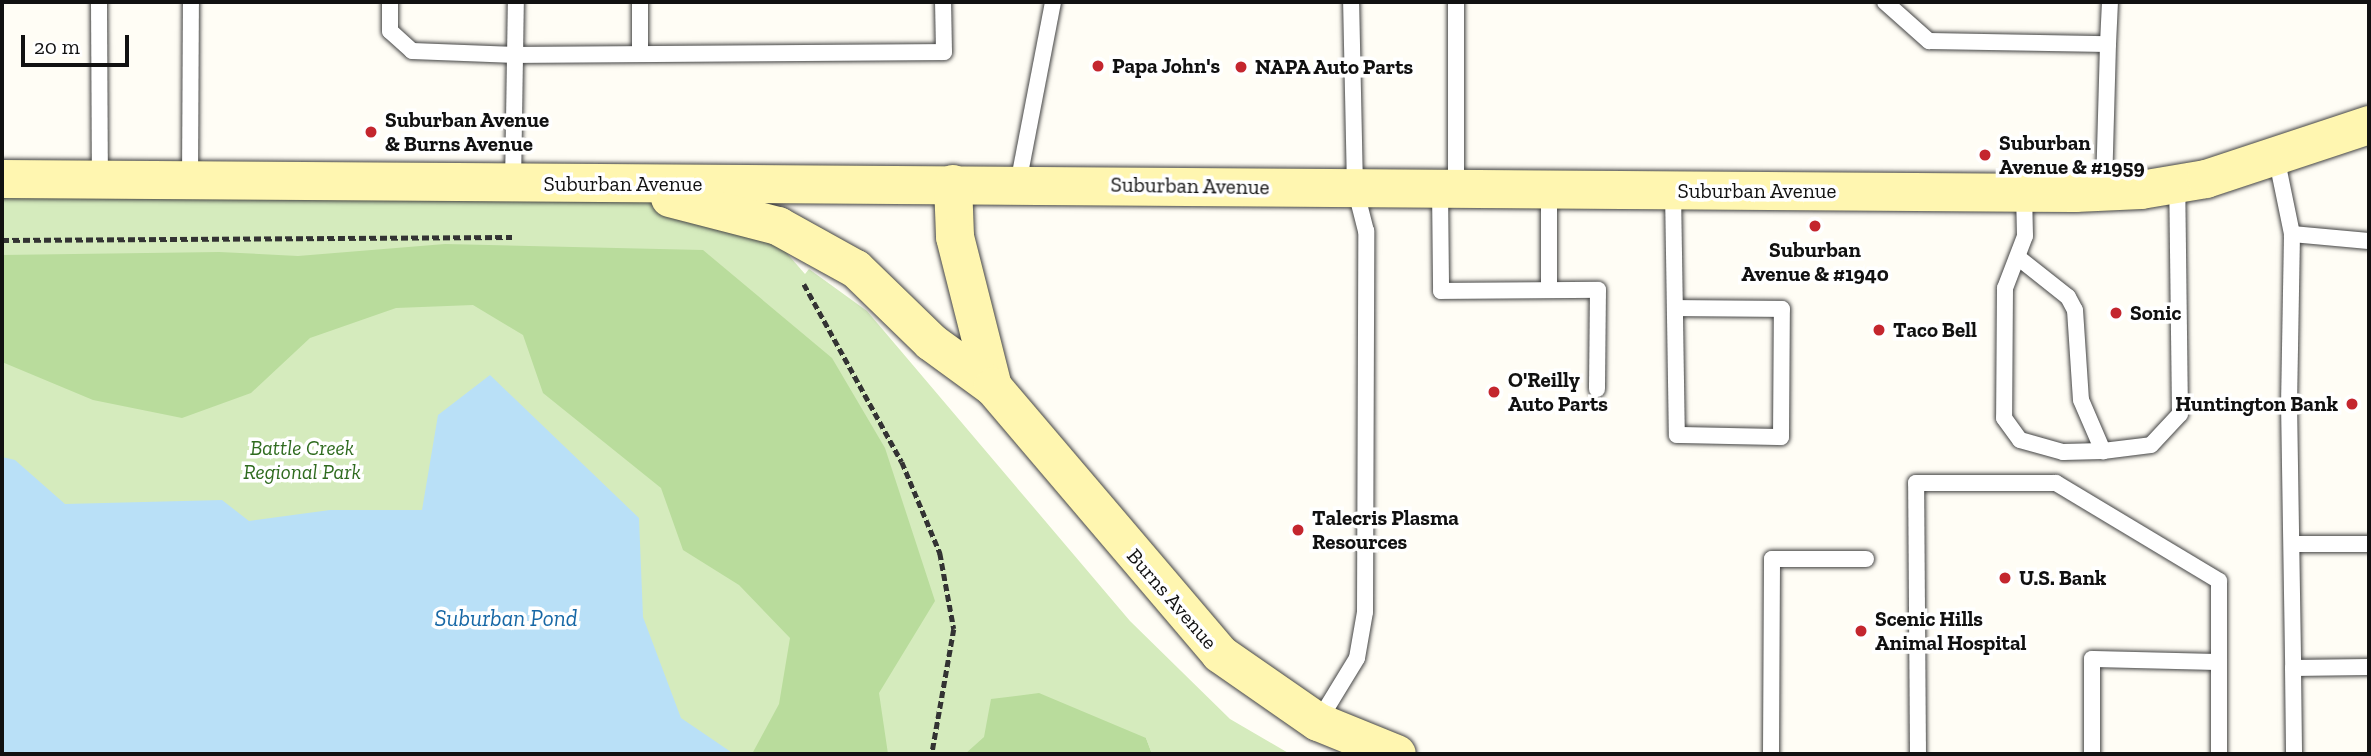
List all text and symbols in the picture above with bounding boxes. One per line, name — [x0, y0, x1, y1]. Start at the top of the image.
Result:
scale bar — [24, 21, 133, 65]
text: 20 m — [34, 34, 80, 59]
place label: Papa John's — [1112, 53, 1221, 79]
place label: NAPA Auto Parts — [1255, 54, 1414, 80]
marker: Papa John's — [1090, 58, 1106, 74]
marker: NAPA Auto Parts — [1233, 59, 1249, 75]
place label: Suburban Avenue & Burns Avenue — [385, 107, 550, 157]
marker: Suburban Avenue & Burns Avenue — [363, 124, 379, 140]
place label: Suburban Avenue & #1959 — [1999, 130, 2145, 180]
marker: Suburban Avenue & #1959 — [1977, 147, 1993, 163]
street label: Suburban Avenue — [543, 171, 703, 197]
street label: Suburban Avenue — [1110, 172, 1270, 200]
street label: Suburban Avenue — [1677, 178, 1837, 204]
marker: Suburban Avenue & #1940 — [1807, 218, 1823, 234]
place label: Suburban Avenue & #1940 — [1741, 237, 1889, 287]
place label: Sonic — [2130, 300, 2181, 326]
marker: Sonic — [2108, 305, 2124, 321]
place label: Taco Bell — [1893, 317, 1977, 343]
marker: Taco Bell — [1871, 322, 1887, 338]
place label: O'Reilly Auto Parts — [1508, 367, 1608, 417]
marker: O'Reilly Auto Parts — [1486, 384, 1502, 400]
place label: Huntington Bank — [2175, 391, 2338, 417]
marker: Huntington Bank — [2344, 396, 2360, 412]
park label: Battle Creek Regional Park — [243, 435, 361, 485]
place label: Talecris Plasma Resources — [1312, 505, 1459, 555]
marker: Talecris Plasma Resources — [1290, 522, 1306, 538]
street label: Burns Avenue — [1121, 543, 1223, 655]
place label: U.S. Bank — [2019, 565, 2106, 591]
marker: U.S. Bank — [1997, 570, 2013, 586]
water label: Suburban Pond — [434, 604, 578, 632]
place label: Scenic Hills Animal Hospital — [1875, 606, 2027, 656]
marker: Scenic Hills Animal Hospital — [1853, 623, 1869, 639]

